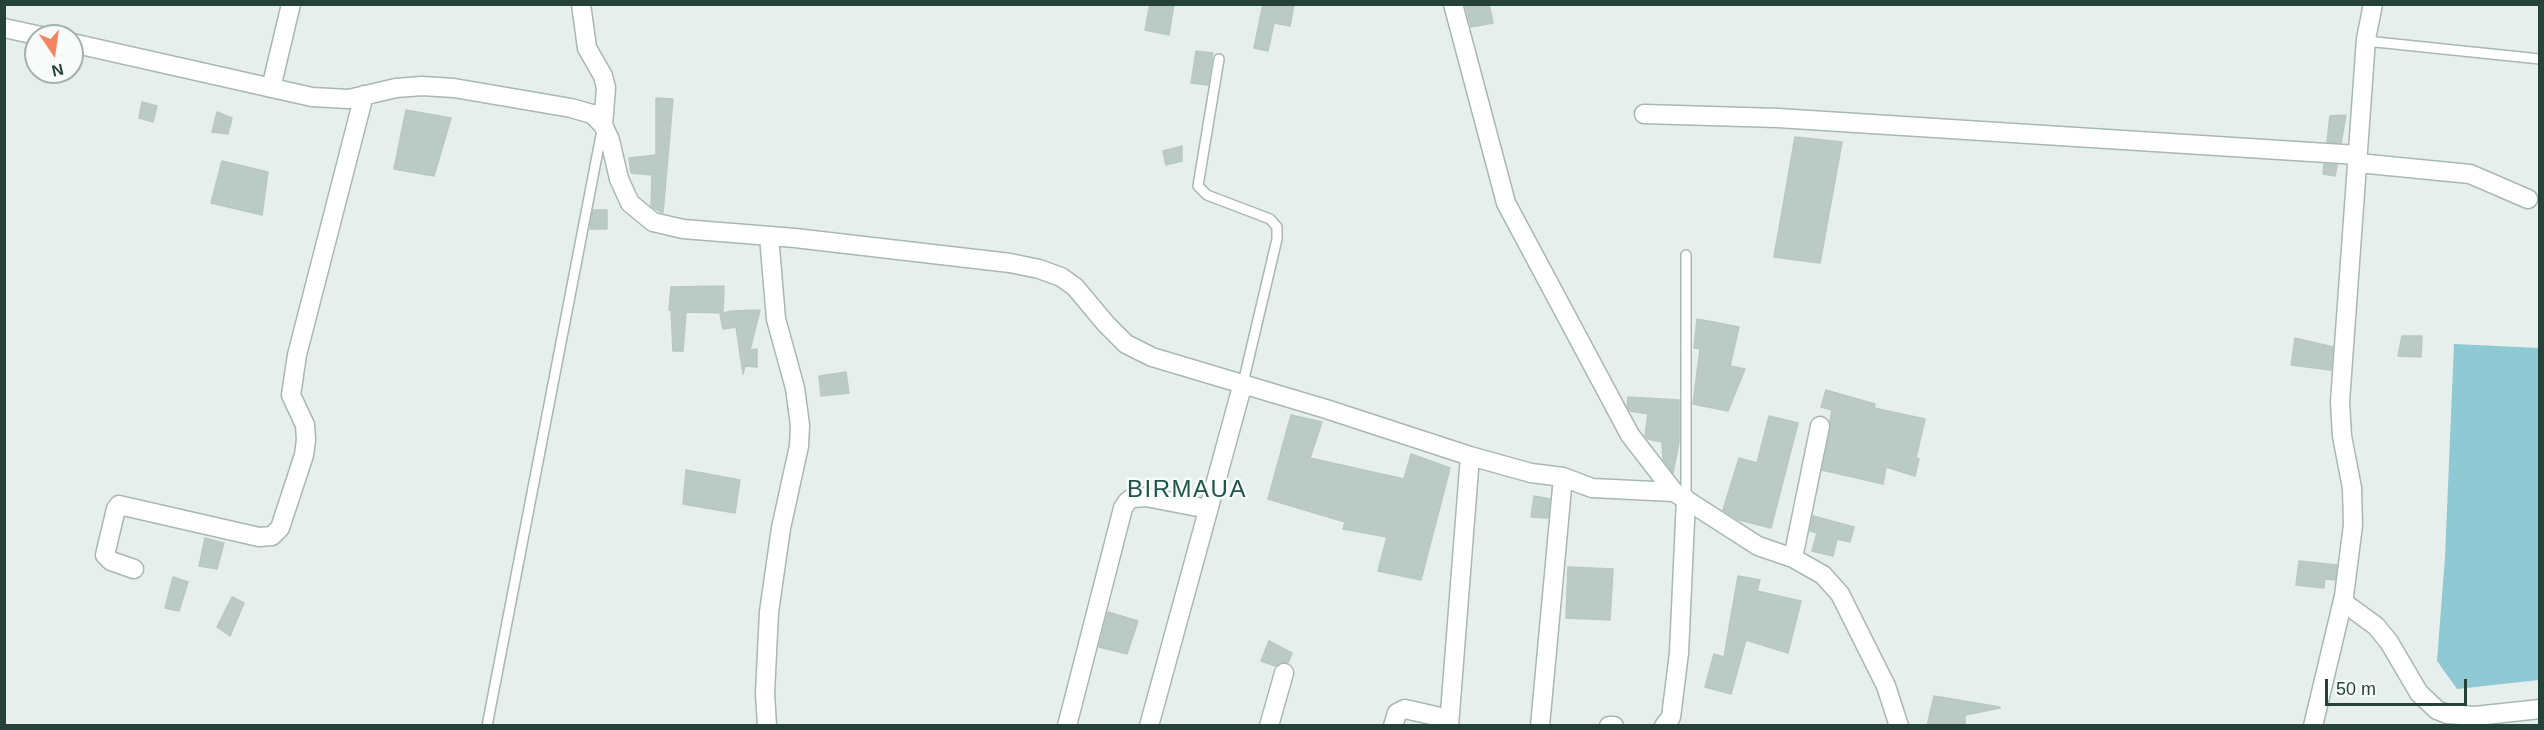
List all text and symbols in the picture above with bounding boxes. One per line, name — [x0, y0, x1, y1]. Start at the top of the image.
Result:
north arrow — [24, 24, 84, 84]
text: N — [50, 60, 65, 80]
district label: BIRMAUA — [1127, 476, 1247, 504]
scale bar — [2328, 667, 2470, 705]
text: 50 m — [2336, 679, 2376, 699]

